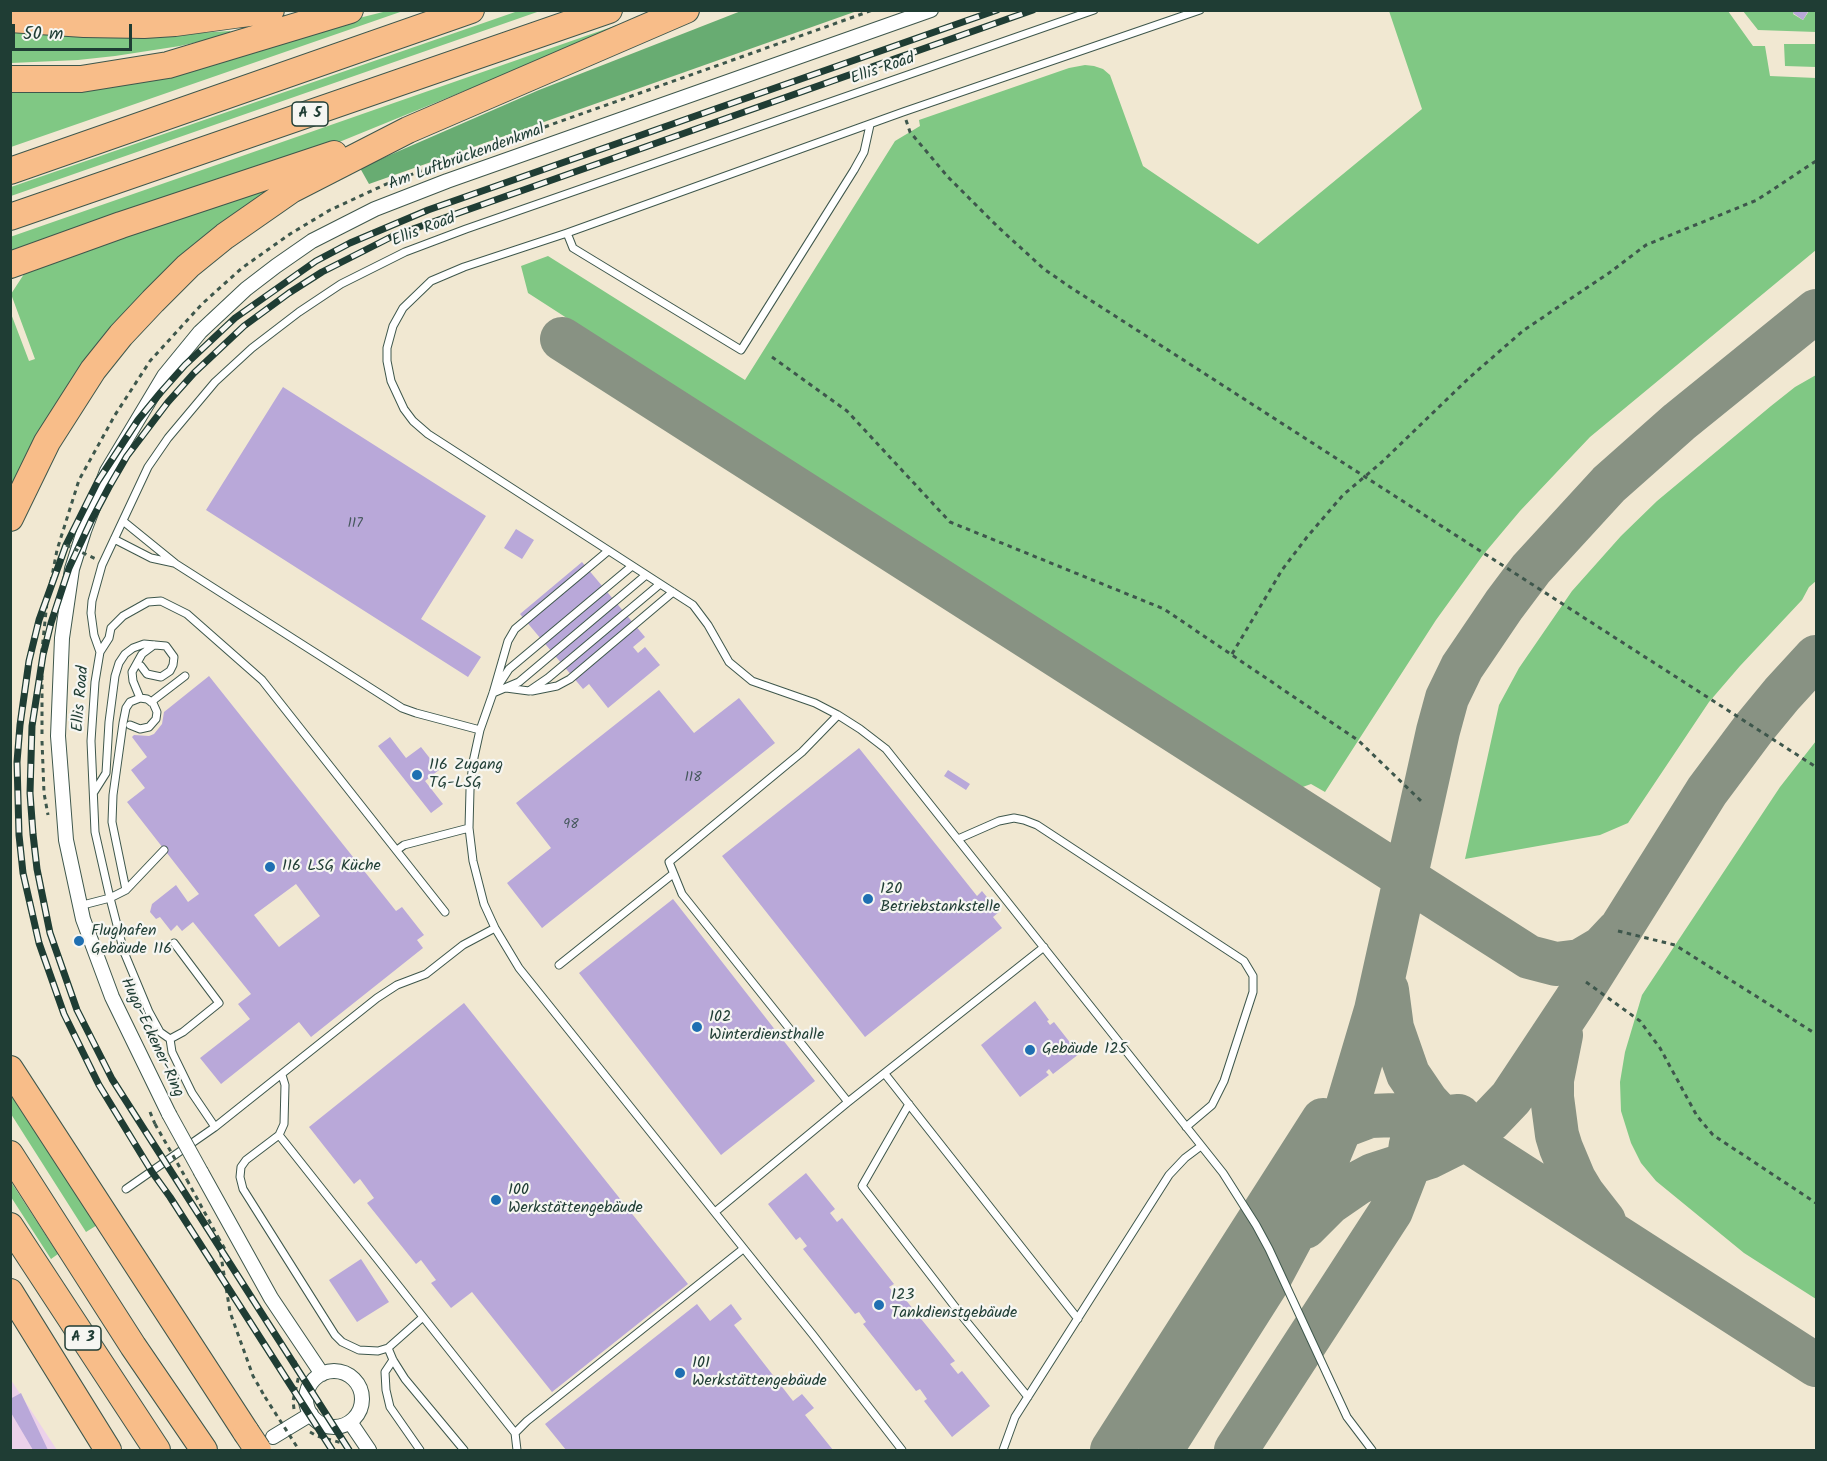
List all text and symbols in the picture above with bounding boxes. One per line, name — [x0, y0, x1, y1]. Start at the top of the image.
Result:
scale bar — [15, 12, 135, 50]
text: 50 m — [23, 20, 63, 49]
street label: Ellis Road — [849, 50, 917, 90]
road number: A 5 — [292, 102, 328, 126]
street label: Am Luftbrückendenkmal — [386, 121, 548, 195]
street label: Ellis Road — [390, 210, 458, 252]
house number: 117 — [347, 517, 363, 533]
street label: Ellis Road — [70, 665, 94, 733]
place label: 116 Zugang TG-LSG — [429, 756, 503, 794]
marker: 116 Zugang TG-LSG — [410, 768, 424, 782]
house number: 118 — [684, 771, 702, 787]
house number: 98 — [563, 818, 579, 834]
place label: 116 LSG Küche — [282, 857, 381, 877]
marker: 116 LSG Küche — [263, 860, 277, 874]
place label: 120 Betriebstankstelle — [880, 880, 1000, 918]
marker: 120 Betriebstankstelle — [861, 892, 875, 906]
place label: Flughafen Gebäude 116 — [91, 922, 172, 960]
marker: Flughafen Gebäude 116 — [72, 934, 86, 948]
street label: Hugo-Eckener-Ring — [115, 975, 187, 1101]
place label: 102 Winterdiensthalle — [709, 1008, 824, 1046]
marker: 102 Winterdiensthalle — [690, 1020, 704, 1034]
place label: Gebäude 125 — [1042, 1040, 1127, 1060]
marker: Gebäude 125 — [1023, 1043, 1037, 1057]
place label: 100 Werkstättengebäude — [508, 1181, 643, 1219]
marker: 100 Werkstättengebäude — [489, 1193, 503, 1207]
place label: 123 Tankdienstgebäude — [891, 1286, 1017, 1324]
marker: 123 Tankdienstgebäude — [872, 1298, 886, 1312]
road number: A 3 — [65, 1326, 101, 1350]
place label: 101 Werkstättengebäude — [692, 1354, 827, 1392]
marker: 101 Werkstättengebäude — [673, 1366, 687, 1380]

